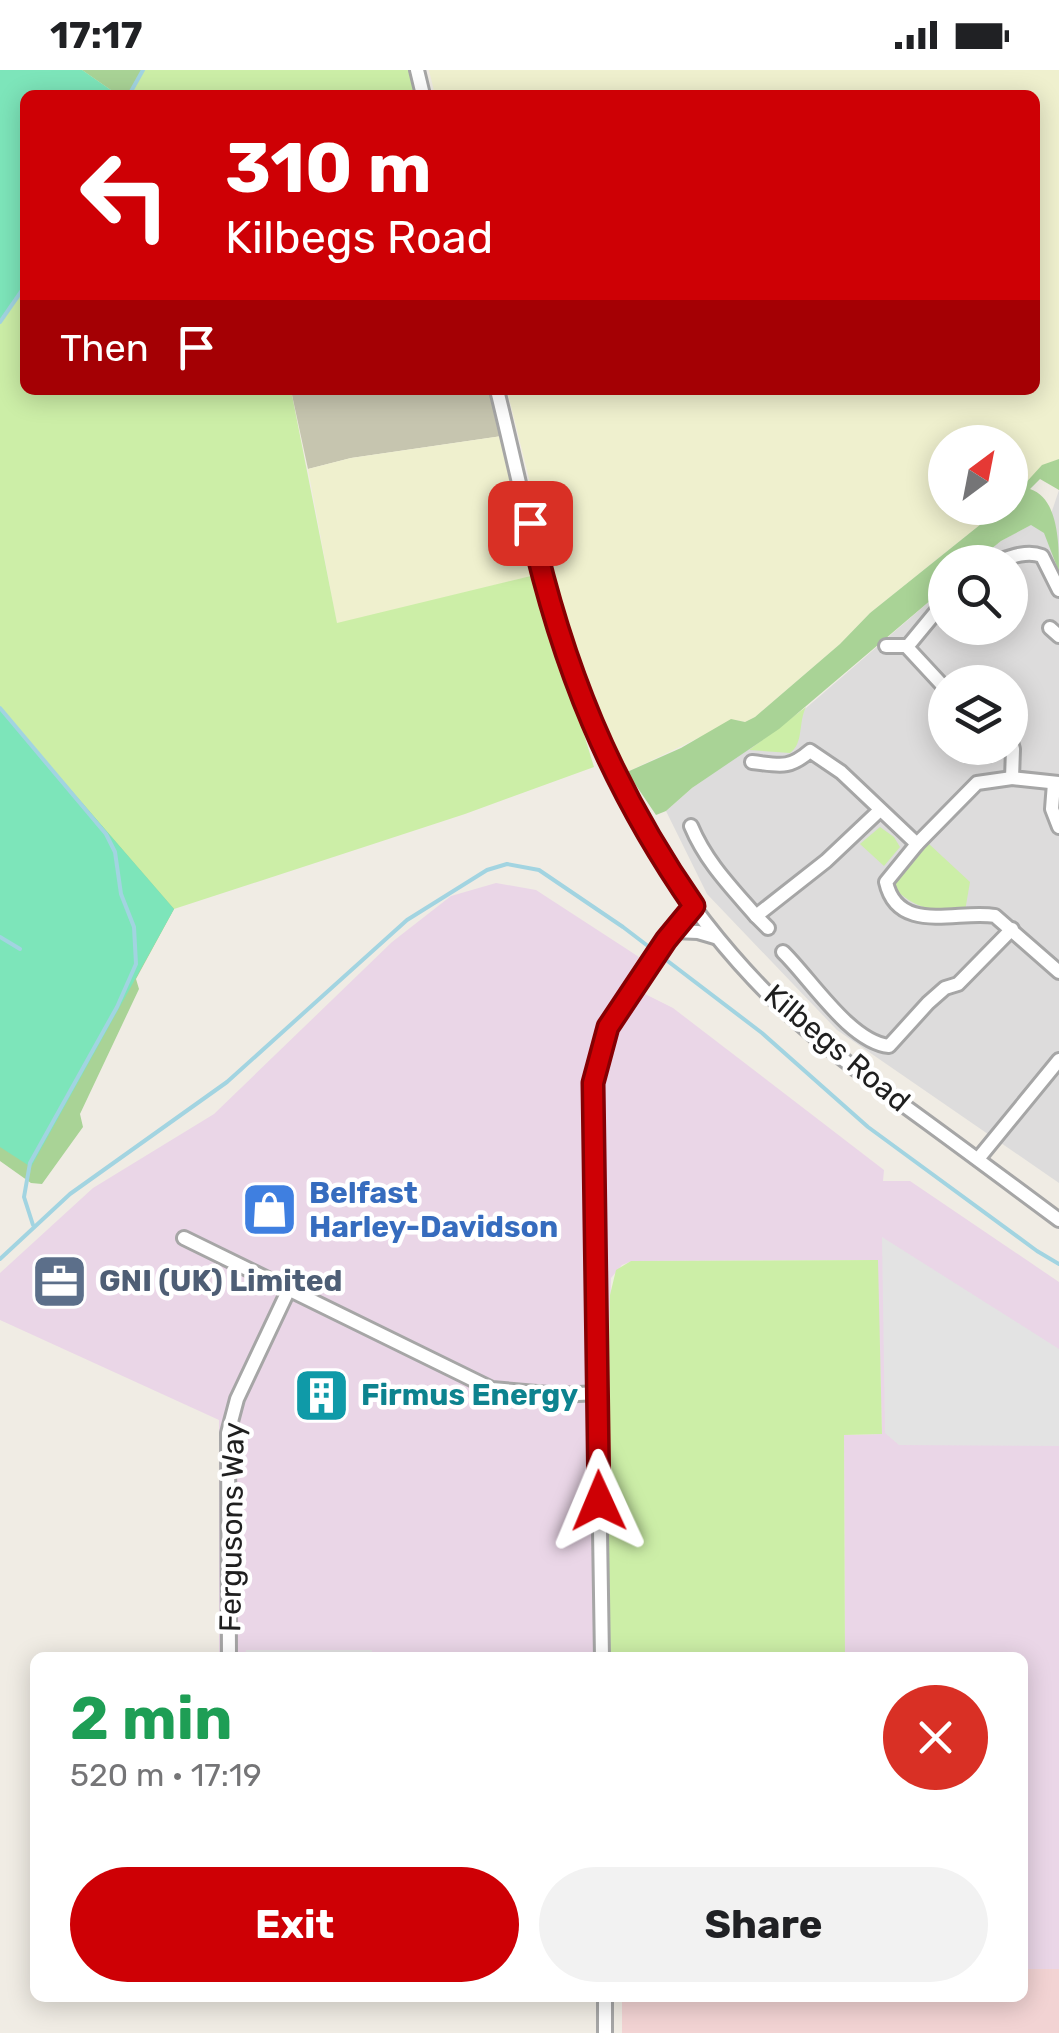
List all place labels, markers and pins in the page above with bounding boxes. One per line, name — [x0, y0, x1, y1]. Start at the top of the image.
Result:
pin — [488, 481, 573, 566]
place label: Belfast Harley-Davidson — [309, 1175, 558, 1245]
shop icon: Belfast Harley-Davidson — [240, 1180, 300, 1240]
office icon: GNI (UK) Limited — [30, 1251, 90, 1311]
place label: GNI (UK) Limited — [99, 1263, 343, 1299]
building icon: Firmus Energy — [292, 1365, 352, 1425]
place label: Firmus Energy — [361, 1377, 578, 1413]

